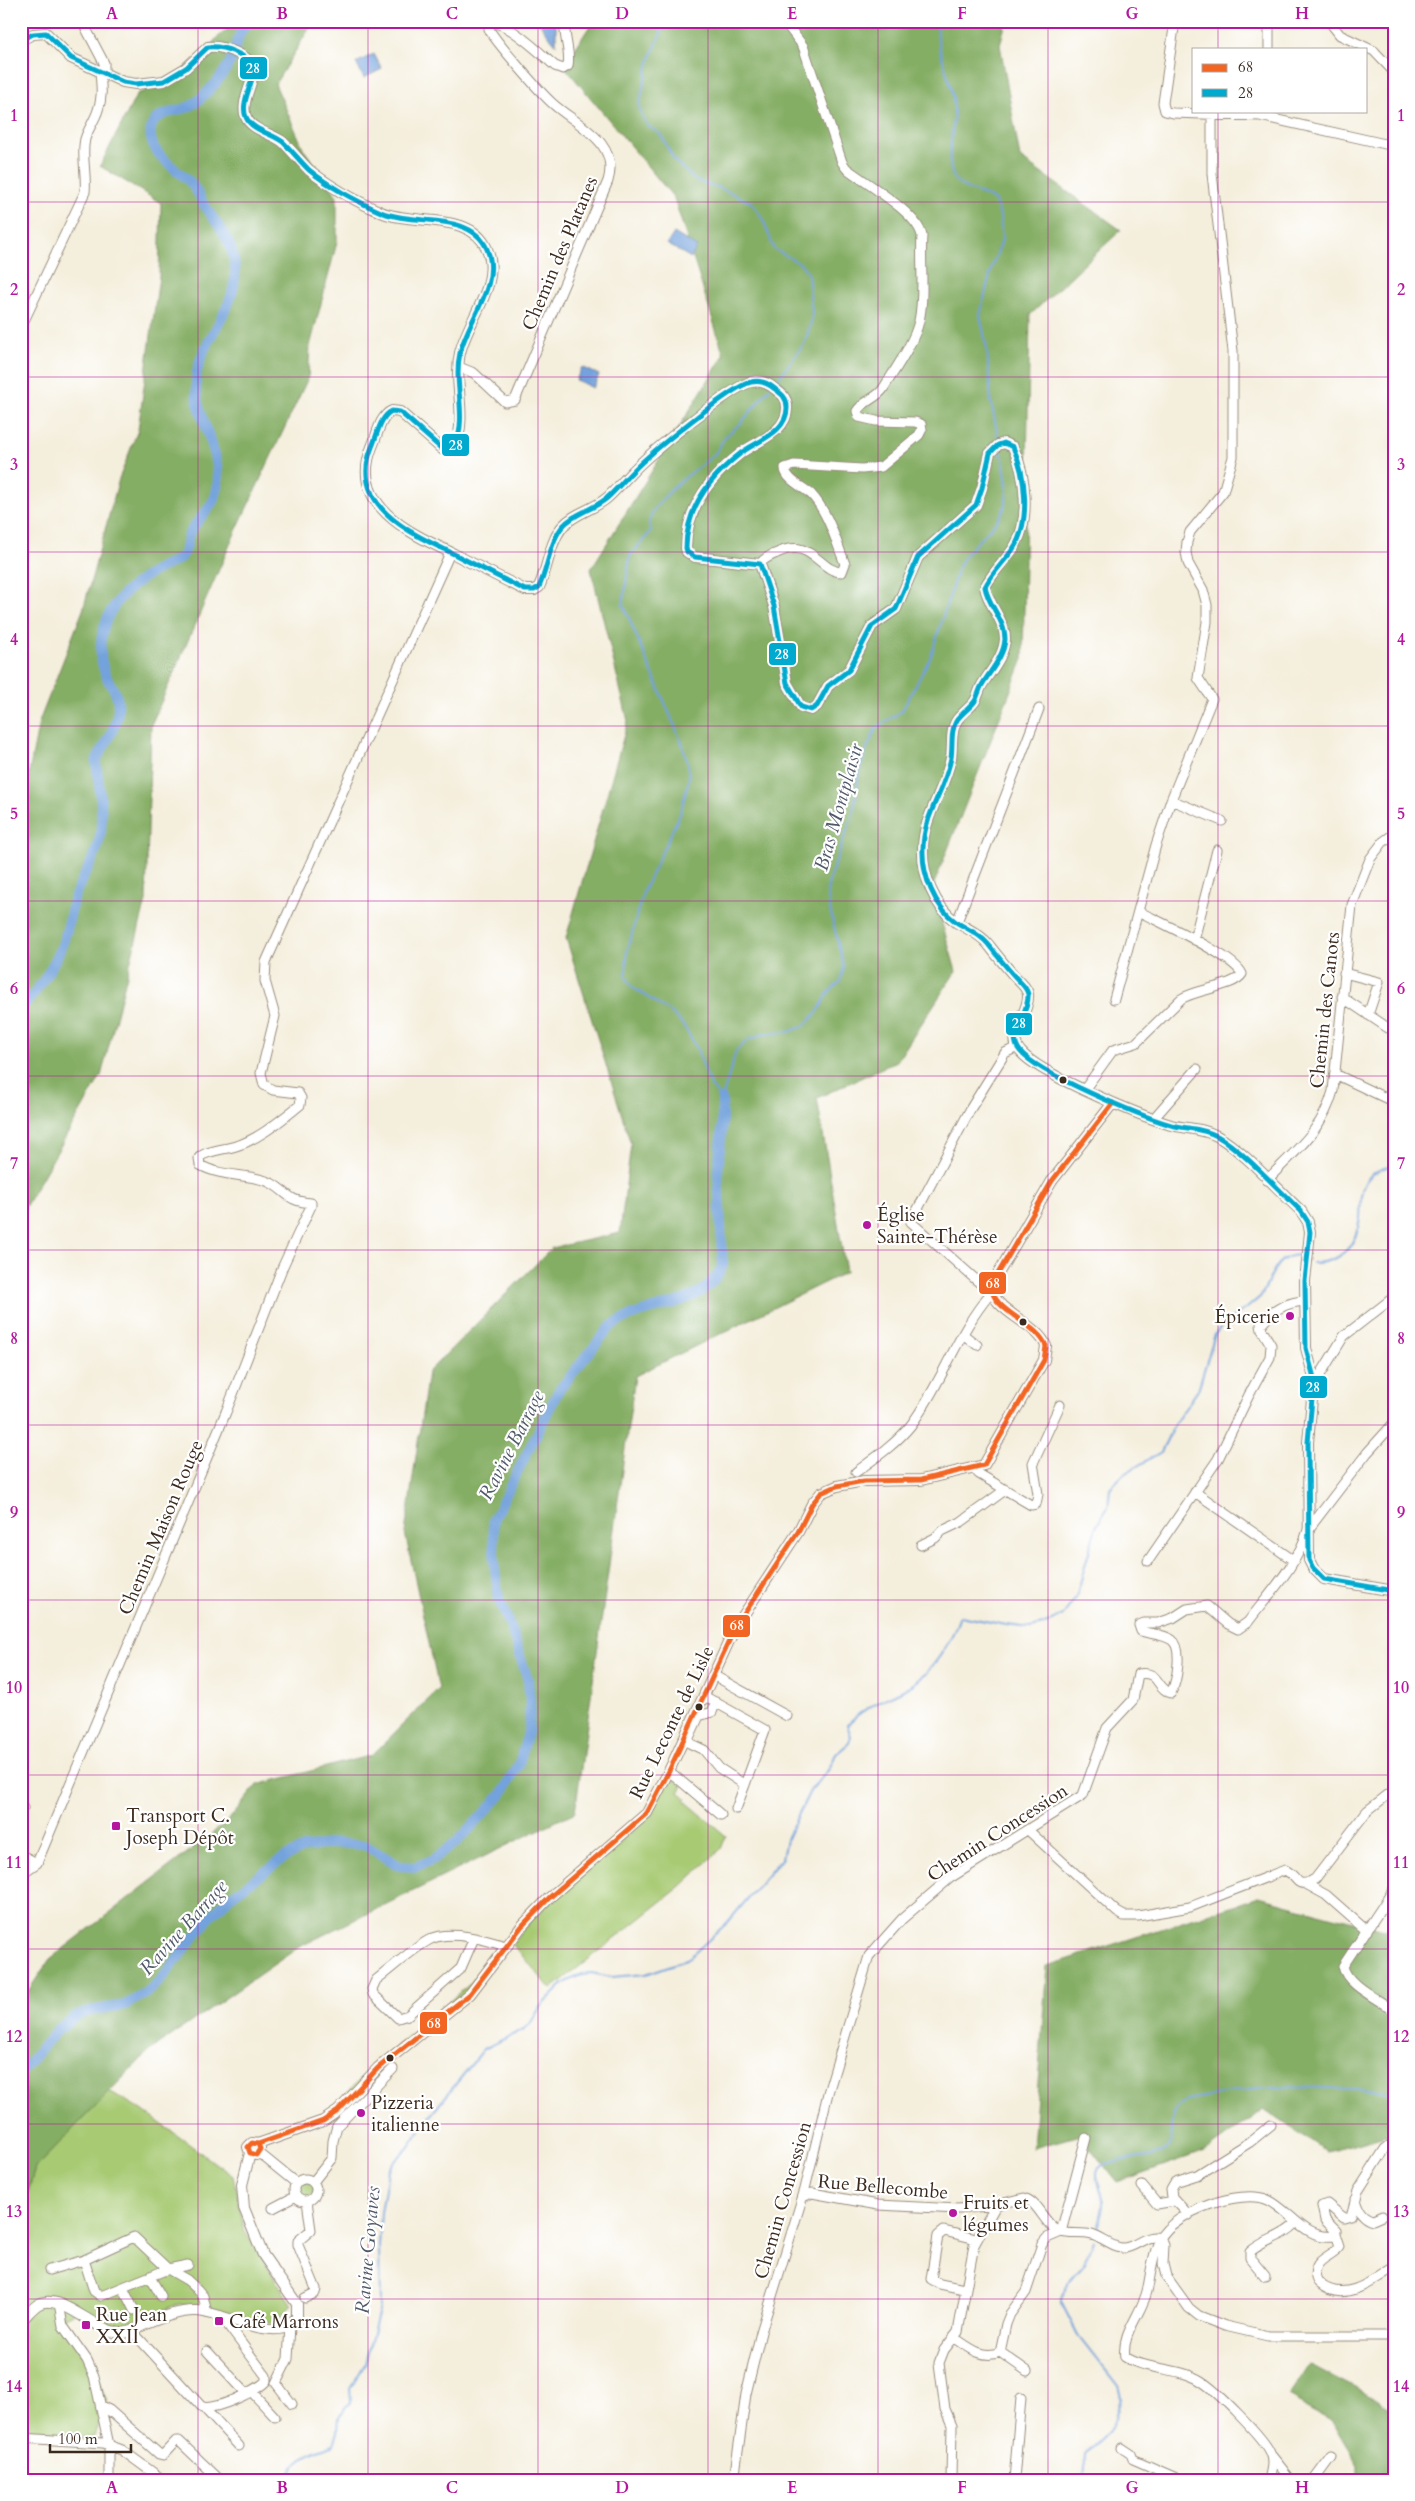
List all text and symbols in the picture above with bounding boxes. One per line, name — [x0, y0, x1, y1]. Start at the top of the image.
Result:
text: A — [106, 3, 118, 25]
text: B — [276, 3, 288, 25]
text: C — [446, 3, 458, 25]
text: D — [615, 3, 629, 25]
text: E — [787, 3, 797, 25]
text: F — [957, 3, 967, 25]
text: G — [1125, 3, 1139, 25]
text: H — [1295, 3, 1309, 25]
legend — [1192, 48, 1368, 112]
line badge: 28 — [239, 56, 268, 80]
text: 68 — [1238, 57, 1253, 77]
text: 28 — [246, 59, 260, 78]
text: 28 — [1238, 83, 1253, 103]
text: 1 — [10, 105, 18, 127]
text: 1 — [1397, 105, 1405, 127]
street label: Chemin des Platanes — [516, 172, 604, 335]
text: 2 — [10, 279, 18, 301]
text: 2 — [1397, 279, 1405, 301]
line badge: 28 — [441, 433, 470, 457]
text: 28 — [449, 436, 463, 455]
text: 3 — [10, 454, 18, 476]
text: 3 — [1397, 454, 1405, 476]
text: 4 — [10, 629, 18, 651]
text: 4 — [1397, 629, 1405, 651]
line badge: 28 — [768, 642, 797, 666]
text: 28 — [775, 645, 789, 664]
water label: Bras Montplaisir — [807, 739, 870, 874]
text: 5 — [10, 803, 18, 825]
text: 5 — [1397, 803, 1405, 825]
street label: Chemin des Canots — [1304, 931, 1346, 1090]
text: 6 — [10, 978, 18, 1000]
text: 6 — [1397, 978, 1405, 1000]
line badge: 28 — [1005, 1012, 1033, 1036]
text: 28 — [1012, 1014, 1026, 1033]
unlabelled marker — [1058, 1075, 1068, 1085]
text: 7 — [10, 1153, 18, 1175]
text: 7 — [1397, 1153, 1405, 1175]
place label: Église Sainte-Thérèse — [877, 1202, 998, 1250]
marker: Église Sainte-Thérèse — [861, 1219, 873, 1231]
line badge: 68 — [978, 1271, 1007, 1295]
text: 68 — [986, 1274, 1000, 1293]
place label: Épicerie — [1215, 1304, 1280, 1330]
marker: Épicerie — [1284, 1310, 1296, 1322]
unlabelled marker — [1018, 1317, 1028, 1327]
text: 8 — [10, 1328, 18, 1350]
text: 8 — [1397, 1328, 1405, 1350]
line badge: 28 — [1299, 1375, 1328, 1399]
text: 28 — [1306, 1378, 1320, 1397]
water label: Ravine Barrage — [472, 1385, 551, 1505]
street label: Chemin Maison Rouge — [112, 1436, 210, 1619]
text: 9 — [10, 1502, 18, 1524]
text: 9 — [1397, 1502, 1405, 1524]
line badge: 68 — [722, 1614, 751, 1638]
text: 68 — [730, 1616, 744, 1635]
street label: Rue Leconte de Lisle — [624, 1642, 720, 1803]
text: 10 — [6, 1677, 22, 1699]
text: 10 — [1393, 1677, 1409, 1699]
unlabelled marker — [694, 1702, 704, 1712]
street label: Chemin Concession — [922, 1777, 1073, 1888]
place label: Transport C. Joseph Dépôt — [123, 1803, 234, 1851]
marker: Transport C. Joseph Dépôt — [110, 1820, 122, 1832]
text: 11 — [6, 1852, 22, 1874]
text: 11 — [1393, 1852, 1409, 1874]
water label: Ravine Barrage — [133, 1874, 234, 1981]
line badge: 68 — [419, 2011, 448, 2035]
text: 68 — [427, 2014, 441, 2033]
text: 12 — [6, 2026, 22, 2048]
text: 12 — [1393, 2026, 1409, 2048]
unlabelled marker — [385, 2053, 395, 2063]
place label: Pizzeria italienne — [371, 2090, 440, 2138]
marker: Pizzeria italienne — [355, 2107, 367, 2119]
street label: Chemin Concession — [748, 2118, 818, 2282]
street label: Rue Bellecombe — [817, 2168, 949, 2206]
water label: Ravine Goyaves — [348, 2185, 387, 2315]
place label: Fruits et légumes — [963, 2190, 1029, 2238]
text: 13 — [6, 2201, 22, 2223]
text: 13 — [1393, 2201, 1409, 2223]
marker: Fruits et légumes — [947, 2207, 959, 2219]
place label: Rue Jean XXII — [96, 2302, 168, 2350]
place label: Café Marrons — [229, 2309, 339, 2335]
marker: Café Marrons — [213, 2315, 225, 2327]
marker: Rue Jean XXII — [80, 2319, 92, 2331]
text: 14 — [6, 2376, 22, 2398]
text: 14 — [1393, 2376, 1409, 2398]
scale bar — [50, 2421, 131, 2453]
text: 100 m — [58, 2429, 98, 2449]
text: A — [106, 2477, 118, 2499]
text: B — [276, 2477, 288, 2499]
text: C — [446, 2477, 458, 2499]
text: D — [615, 2477, 629, 2499]
text: E — [787, 2477, 797, 2499]
text: F — [957, 2477, 967, 2499]
text: G — [1125, 2477, 1139, 2499]
text: H — [1295, 2477, 1309, 2499]

